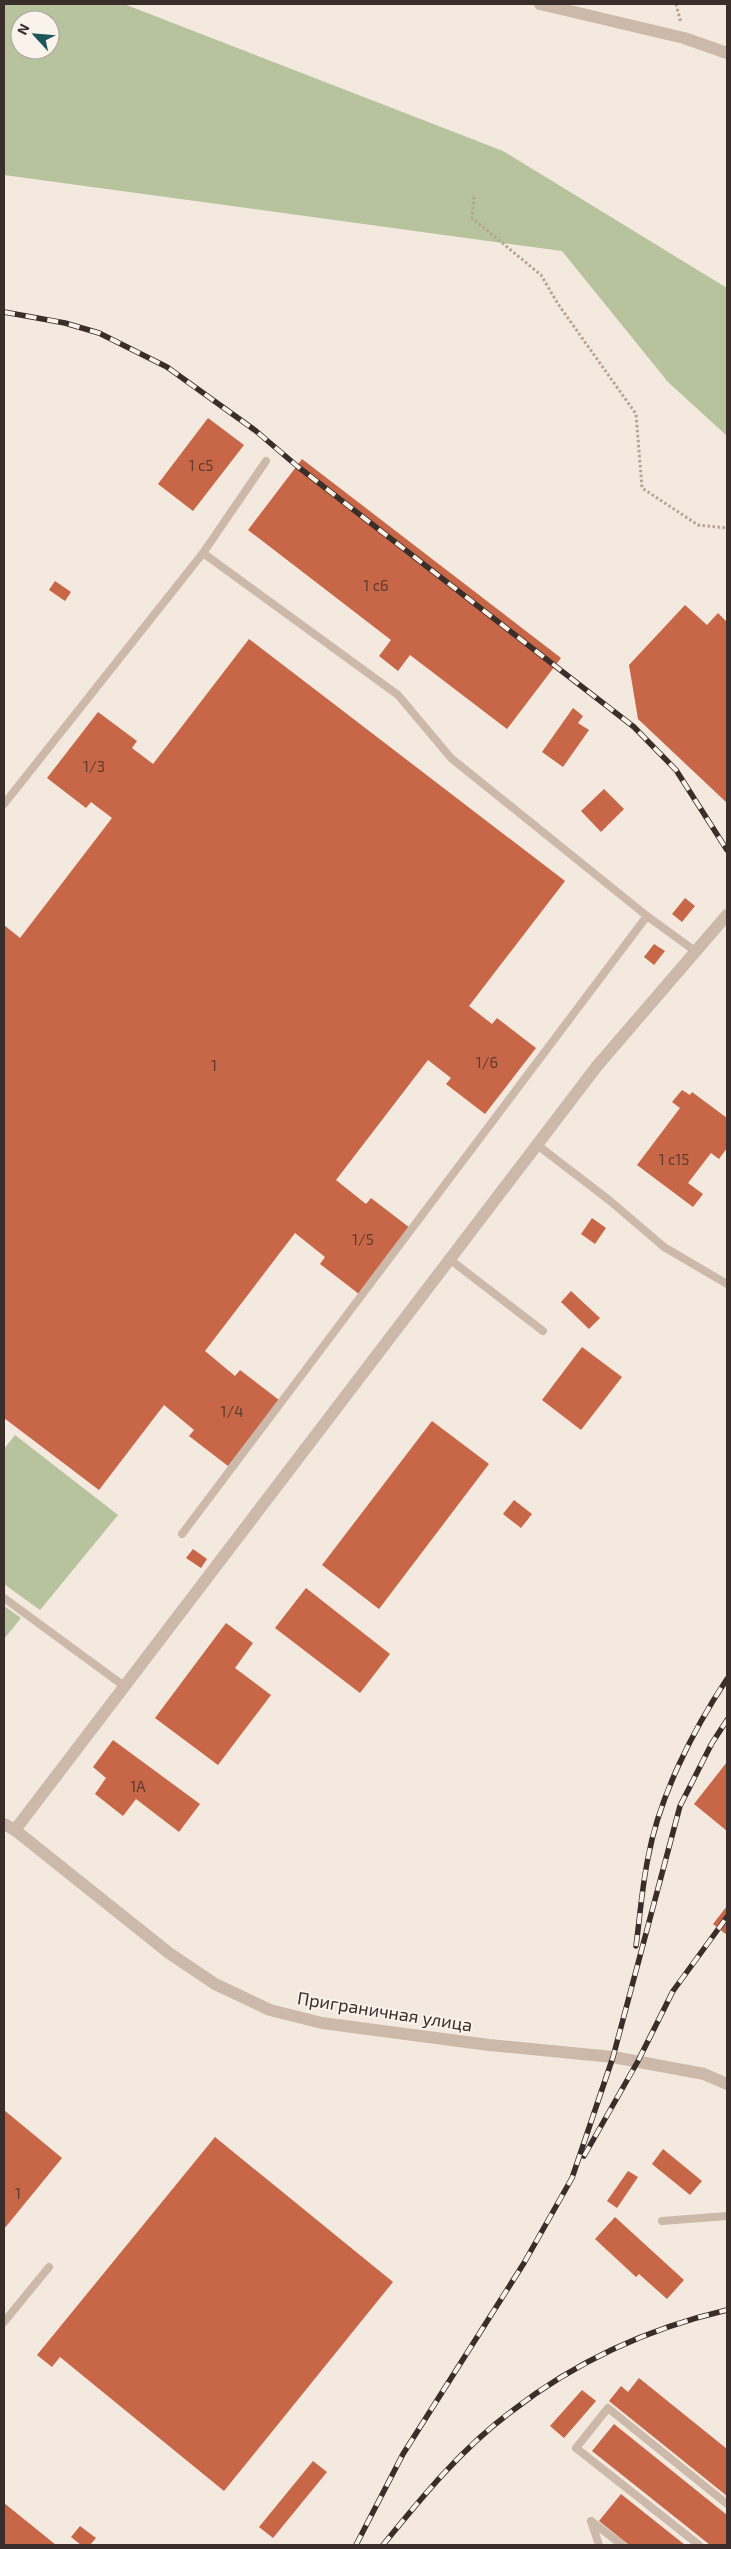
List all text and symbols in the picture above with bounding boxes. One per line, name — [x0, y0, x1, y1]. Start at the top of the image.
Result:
north arrow — [10, 10, 60, 60]
text: N — [13, 21, 33, 37]
house number: 1 с5 — [189, 456, 213, 474]
house number: 1 с6 — [363, 576, 389, 594]
house number: 1/3 — [83, 757, 105, 775]
house number: 1/6 — [476, 1053, 498, 1071]
house number: 1 — [211, 1056, 217, 1074]
house number: 1 с15 — [659, 1150, 689, 1168]
house number: 1/5 — [352, 1230, 374, 1248]
house number: 1/4 — [221, 1402, 243, 1420]
house number: 1А — [130, 1777, 146, 1795]
street label: Приграничная улица — [296, 1986, 474, 2036]
house number: 1 — [15, 2184, 21, 2202]

